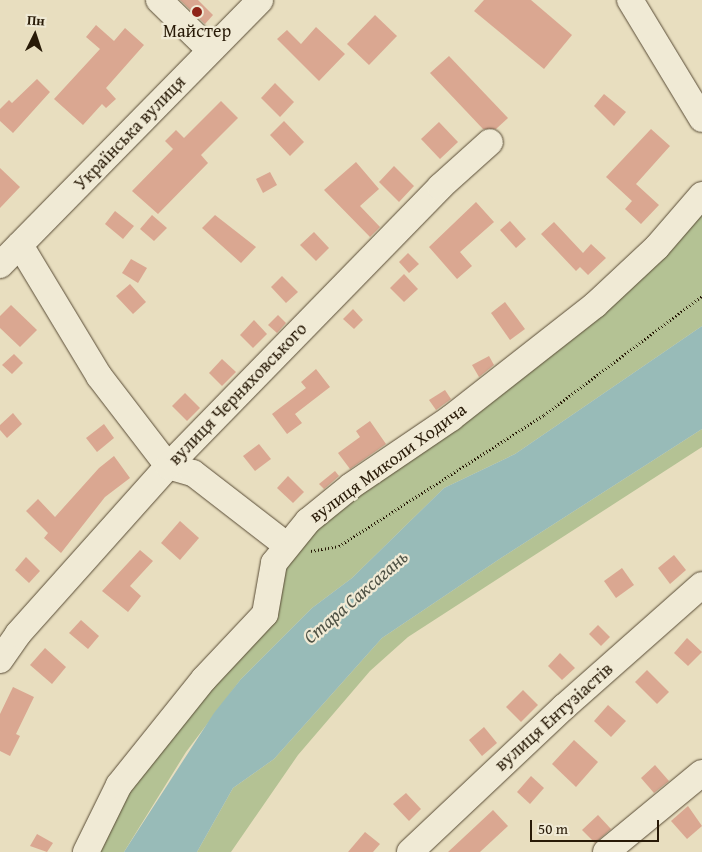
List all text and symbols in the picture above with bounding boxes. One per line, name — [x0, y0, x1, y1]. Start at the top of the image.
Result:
marker: Майстер — [191, 6, 203, 18]
text: Пн — [26, 9, 46, 31]
north arrow — [10, 10, 60, 60]
place label: Майстер — [163, 20, 231, 42]
street label: Українська вулиця — [70, 71, 190, 195]
street label: вулиця Черняховського — [164, 318, 312, 470]
street label: вулиця Миколи Ходича — [305, 399, 471, 527]
water label: Стара Саксагань — [299, 545, 413, 649]
street label: вулиця Ентузіастів — [491, 658, 617, 776]
scale bar — [532, 810, 661, 842]
text: 50 m — [538, 818, 568, 839]

